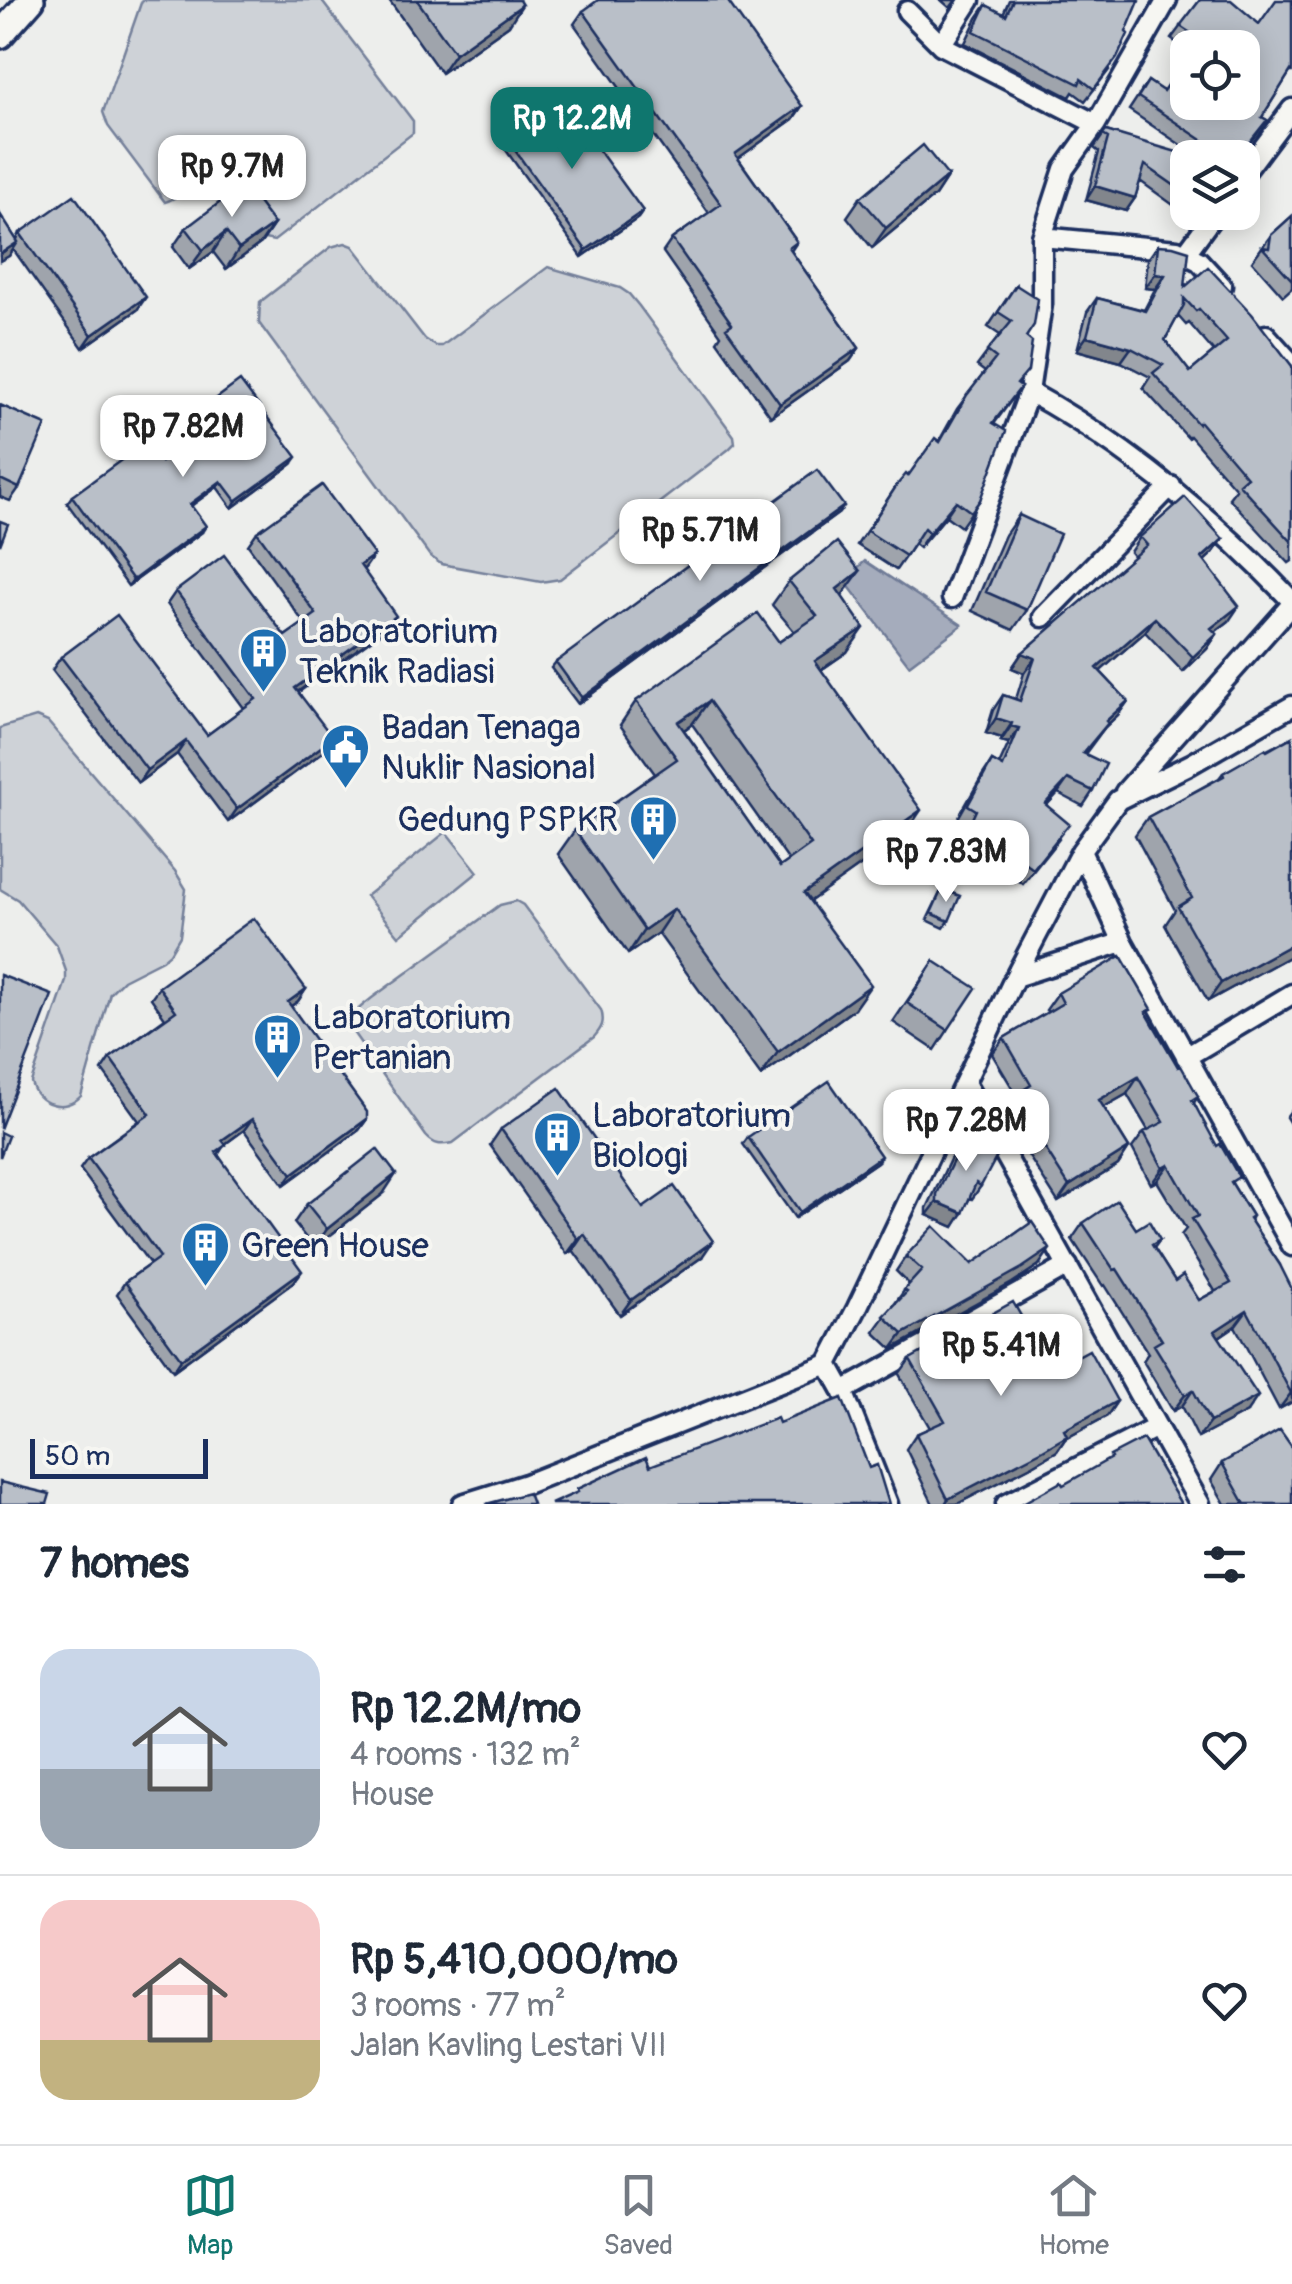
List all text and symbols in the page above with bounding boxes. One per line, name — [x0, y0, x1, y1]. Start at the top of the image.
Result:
map controls — [1170, 30, 1260, 230]
button: locate — [1170, 30, 1260, 120]
pin: Rp 12.2M — [469, 87, 675, 172]
text: Rp 12.2M — [513, 99, 631, 139]
pin: Rp 9.7M — [140, 135, 324, 220]
button: layers — [1170, 140, 1260, 230]
text: Rp 9.7M — [180, 147, 284, 187]
pin: Rp 7.82M — [80, 395, 286, 480]
text: Rp 7.82M — [122, 407, 244, 447]
pin: Rp 5.71M — [597, 499, 803, 584]
text: Rp 5.71M — [641, 511, 759, 551]
place label: Laboratorium Teknik Radiasi — [299, 610, 498, 694]
building icon: Laboratorium Teknik Radiasi — [238, 626, 290, 694]
place label: Badan Tenaga Nuklir Nasional — [381, 706, 596, 790]
public building icon: Badan Tenaga Nuklir Nasional — [320, 722, 372, 790]
building icon: Gedung PSPKR — [627, 794, 679, 862]
place label: Gedung PSPKR — [397, 798, 618, 842]
pin: Rp 7.83M — [843, 820, 1049, 905]
text: Rp 7.83M — [885, 832, 1007, 872]
place label: Laboratorium Pertanian — [312, 996, 511, 1080]
building icon: Laboratorium Pertanian — [251, 1012, 303, 1080]
pin: Rp 7.28M — [863, 1089, 1069, 1174]
place label: Laboratorium Biologi — [592, 1094, 791, 1178]
text: Rp 7.28M — [905, 1101, 1027, 1141]
building icon: Laboratorium Biologi — [531, 1110, 583, 1178]
building icon: Green House — [180, 1220, 232, 1288]
place label: Green House — [241, 1224, 429, 1268]
pin: Rp 5.41M — [898, 1314, 1104, 1399]
text: Rp 5.41M — [941, 1326, 1061, 1366]
scale bar — [30, 1434, 208, 1478]
text: 50 m — [45, 1439, 110, 1474]
icon: filters — [1197, 1537, 1252, 1592]
text: 7 homes — [40, 1538, 189, 1590]
text: Rp 12.2M/mo — [350, 1683, 581, 1735]
icon: home — [120, 1689, 240, 1809]
icon: heart — [1197, 1722, 1252, 1777]
text: 4 rooms · 132 m² — [350, 1735, 581, 1775]
text: House — [350, 1775, 434, 1815]
text: Rp 5,410,000/mo — [350, 1934, 678, 1986]
icon: home — [120, 1940, 240, 2060]
icon: heart — [1197, 1973, 1252, 2028]
text: 3 rooms · 77 m² — [350, 1986, 566, 2026]
text: Jalan Kavling Lestari VII — [350, 2026, 667, 2066]
tab: Map — [183, 2168, 238, 2263]
tab: Saved — [603, 2168, 673, 2263]
tab: Home — [1039, 2168, 1109, 2263]

